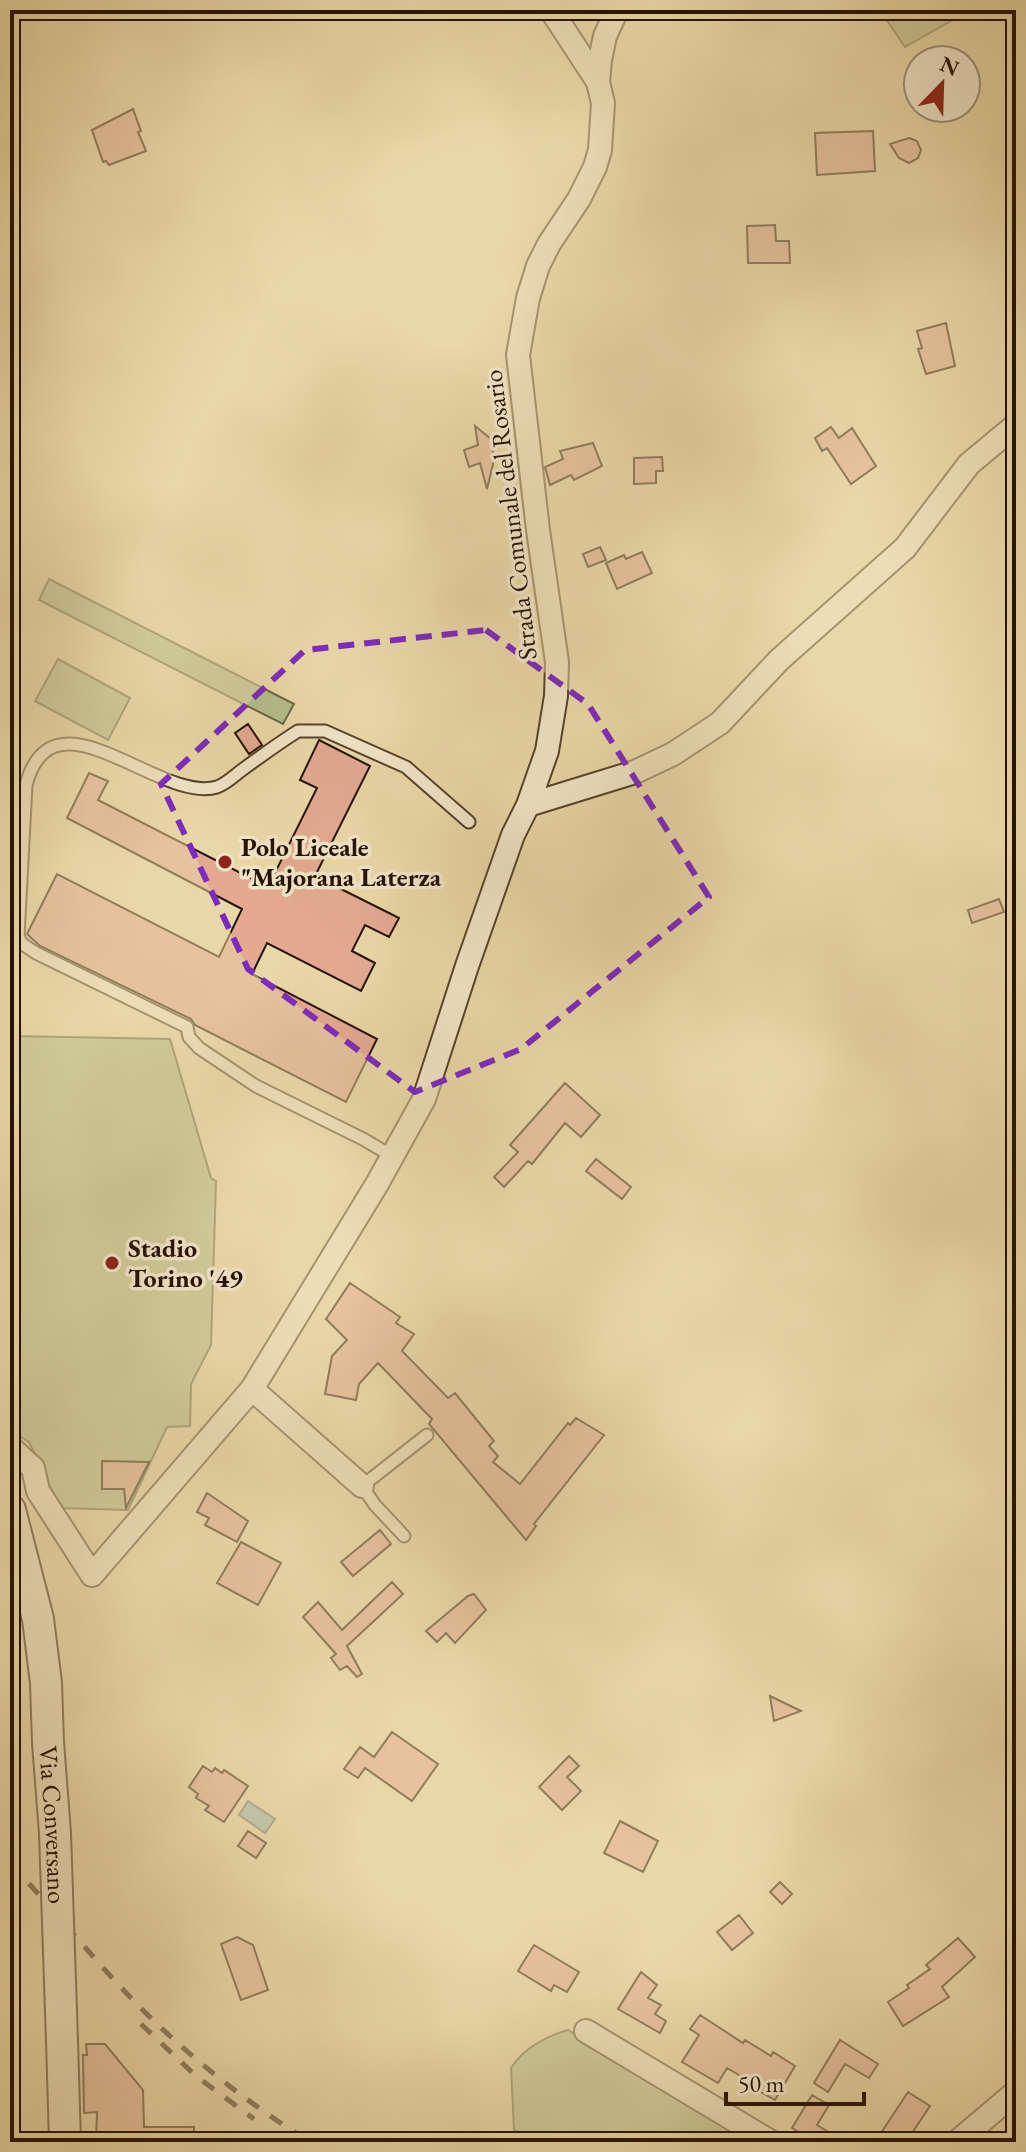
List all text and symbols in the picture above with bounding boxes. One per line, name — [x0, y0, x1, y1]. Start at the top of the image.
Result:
north arrow — [902, 44, 982, 124]
text: N — [936, 49, 964, 83]
street label: Strada Comunale del Rosario — [475, 368, 545, 662]
place label: Polo Liceale "Majorana Laterza — [241, 830, 442, 894]
marker: Polo Liceale "Majorana Laterza — [216, 853, 234, 871]
place label: Stadio Torino '49 — [128, 1231, 243, 1295]
marker: Stadio Torino '49 — [103, 1254, 121, 1272]
street label: Via Conversano — [31, 1745, 74, 1904]
scale bar — [726, 2056, 864, 2106]
text: 50 m — [738, 2068, 785, 2099]

